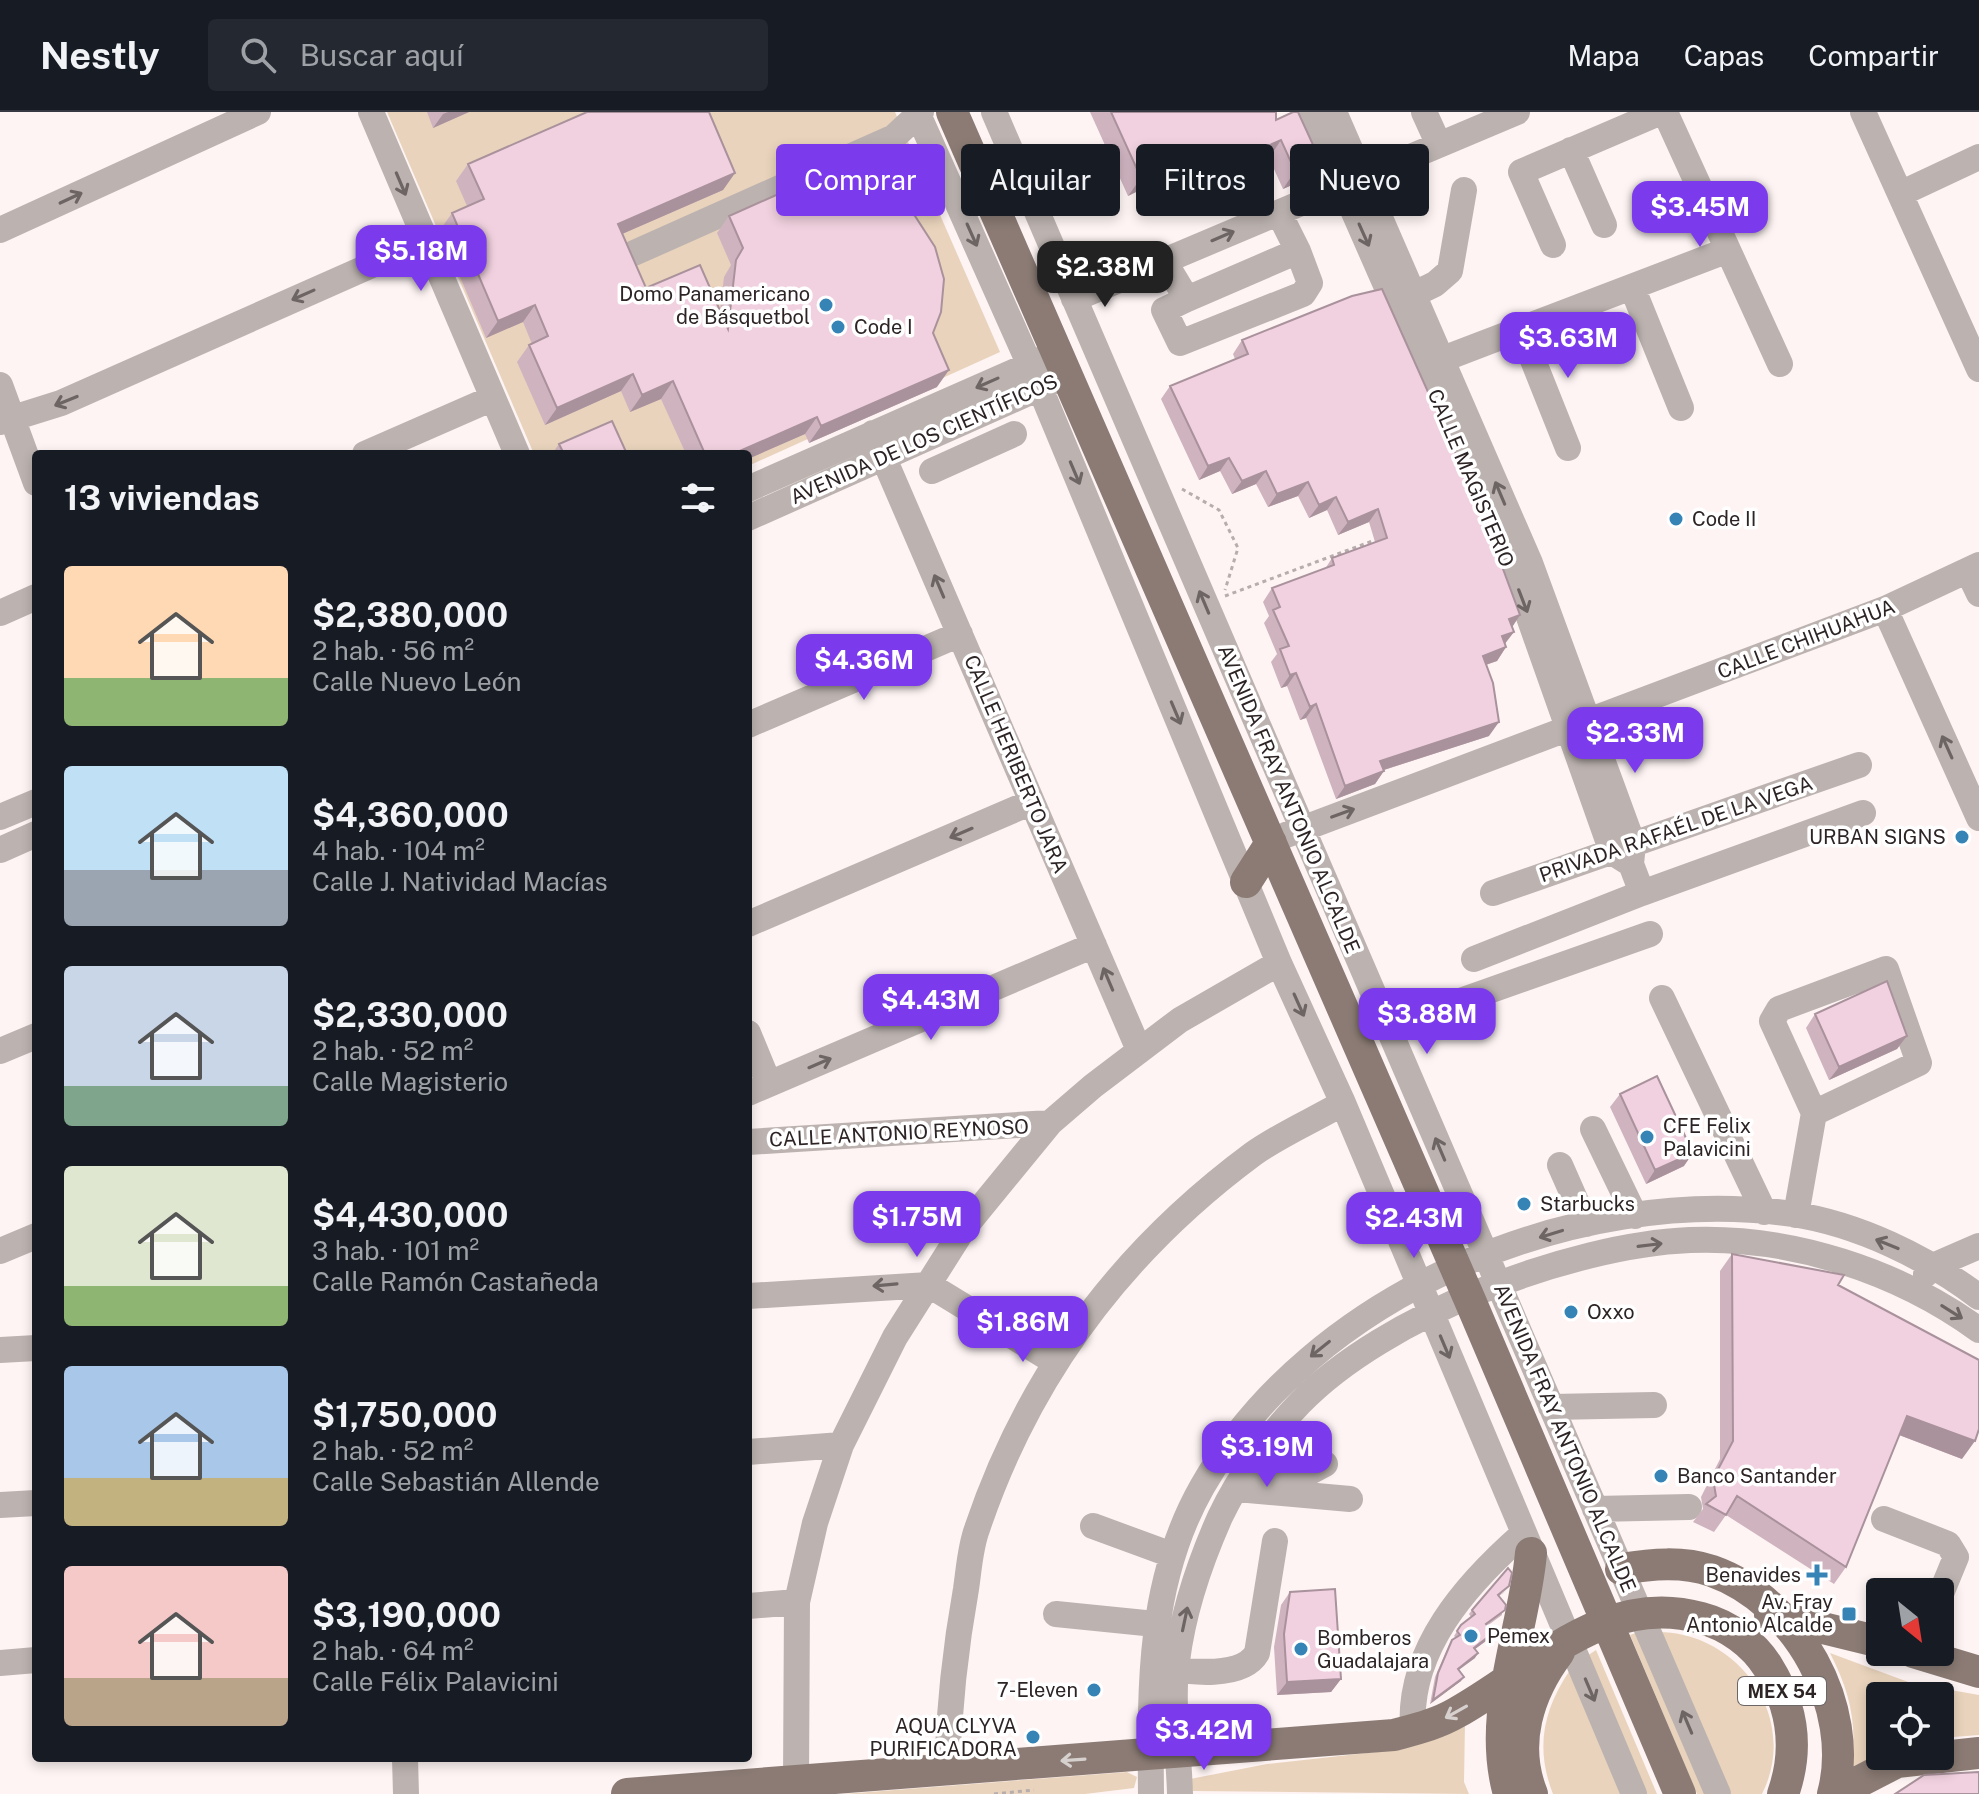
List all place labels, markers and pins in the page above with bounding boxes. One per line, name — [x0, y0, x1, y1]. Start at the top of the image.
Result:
pin: $3.45M — [1635, 181, 1765, 249]
pin: $5.18M — [356, 225, 486, 293]
pin: $2.38M — [1040, 241, 1170, 309]
place label: Domo Panamericano de Básquetbol — [619, 282, 810, 329]
marker: Domo Panamericano de Básquetbol — [817, 296, 835, 314]
pin: $3.63M — [1503, 312, 1633, 380]
place label: Code I — [854, 315, 913, 339]
marker: Code I — [829, 318, 847, 336]
place label: Code II — [1692, 507, 1756, 531]
marker: Code II — [1667, 510, 1685, 528]
pin: $4.36M — [799, 634, 929, 702]
pin: $2.33M — [1570, 707, 1700, 775]
place label: URBAN SIGNS — [1809, 825, 1946, 849]
marker: URBAN SIGNS — [1953, 828, 1971, 846]
pin: $4.43M — [866, 974, 996, 1042]
pin: $3.88M — [1362, 988, 1492, 1056]
place label: CFE Felix Palavicini — [1663, 1114, 1751, 1161]
marker: CFE Felix Palavicini — [1638, 1128, 1656, 1146]
pin: $1.75M — [852, 1191, 982, 1259]
pin: $2.43M — [1349, 1192, 1479, 1260]
place label: Starbucks — [1540, 1192, 1635, 1216]
marker: Starbucks — [1515, 1195, 1533, 1213]
pin: $1.86M — [958, 1296, 1088, 1364]
place label: Oxxo — [1587, 1300, 1635, 1324]
marker: Oxxo — [1562, 1303, 1580, 1321]
pin: $3.19M — [1202, 1421, 1332, 1489]
place label: Banco Santander — [1677, 1464, 1837, 1488]
marker: Banco Santander — [1652, 1467, 1670, 1485]
place label: Benavides — [1706, 1563, 1801, 1587]
marker: Benavides — [1808, 1566, 1826, 1584]
place label: Av. Fray Antonio Alcalde — [1686, 1590, 1833, 1637]
marker: Av. Fray Antonio Alcalde — [1840, 1605, 1858, 1623]
place label: Pemex — [1487, 1624, 1550, 1648]
place label: Bomberos Guadalajara — [1317, 1626, 1429, 1673]
marker: Pemex — [1462, 1627, 1480, 1645]
marker: Bomberos Guadalajara — [1292, 1640, 1310, 1658]
place label: 7-Eleven — [997, 1678, 1078, 1702]
marker: 7-Eleven — [1085, 1681, 1103, 1699]
pin: $3.42M — [1139, 1704, 1269, 1772]
place label: AQUA CLYVA PURIFICADORA — [869, 1714, 1017, 1761]
marker: AQUA CLYVA PURIFICADORA — [1024, 1728, 1042, 1746]

